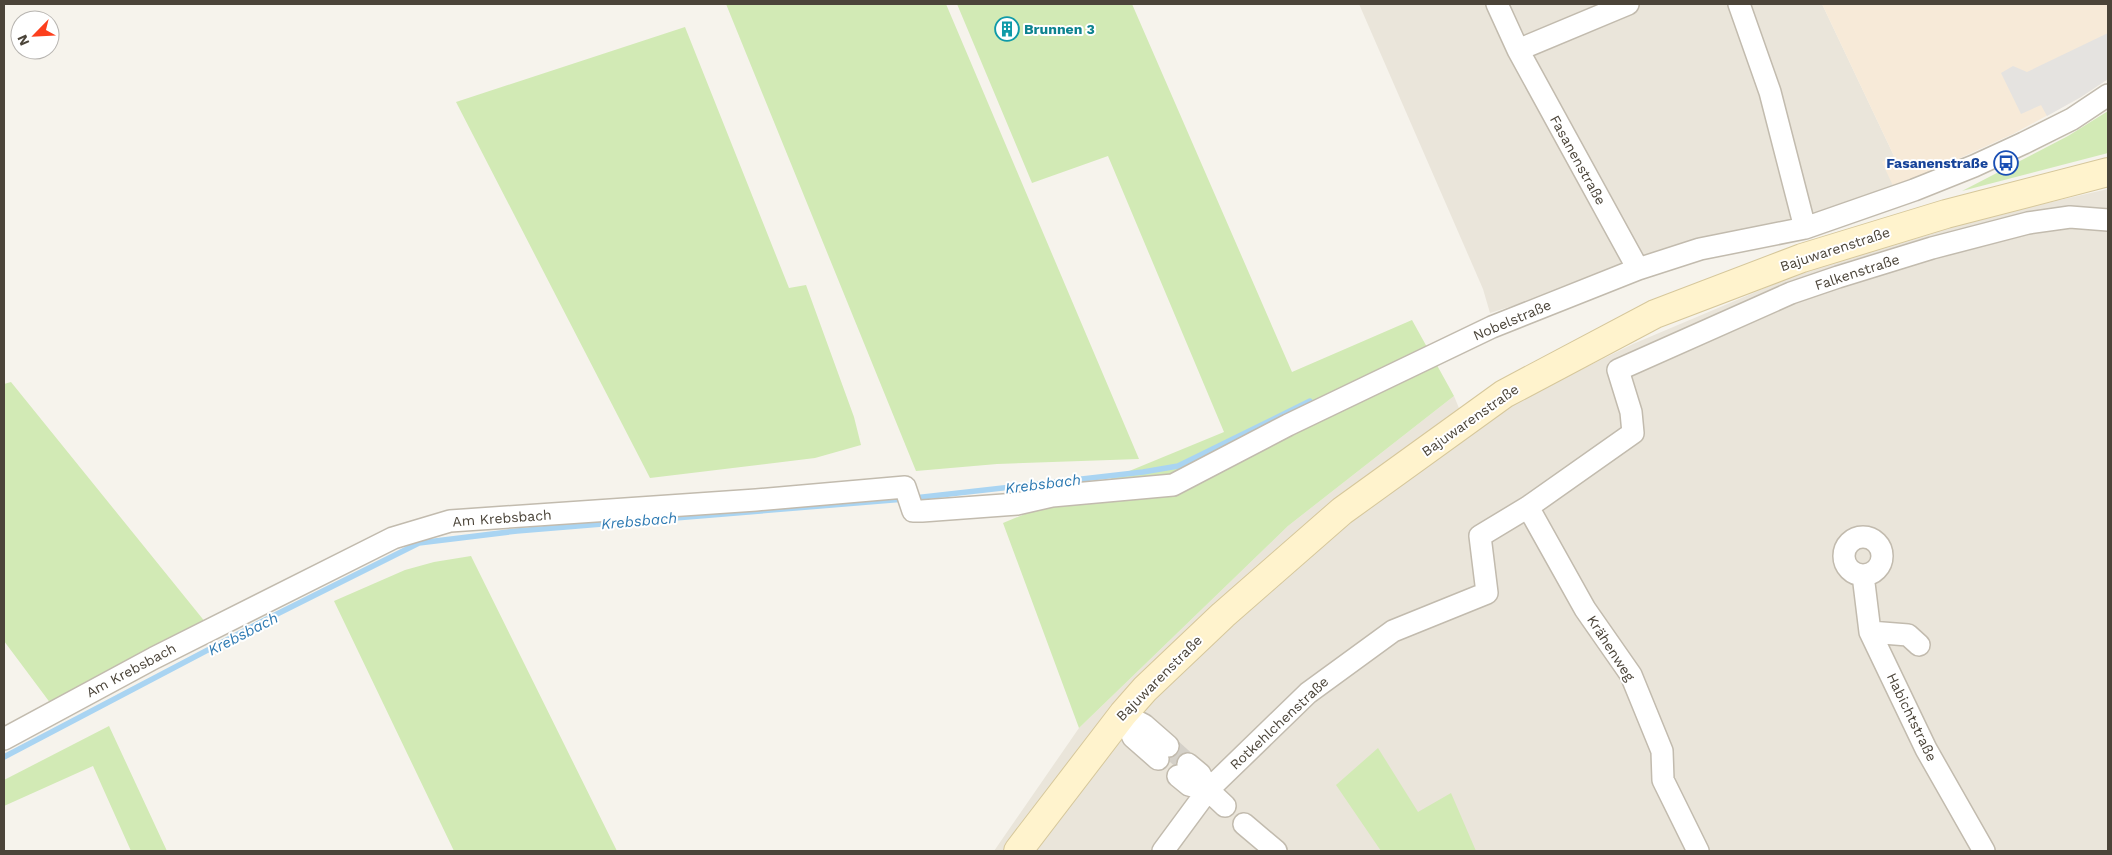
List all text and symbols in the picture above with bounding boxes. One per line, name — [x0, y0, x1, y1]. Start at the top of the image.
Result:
north arrow — [10, 10, 60, 60]
building icon: Brunnen 3 — [994, 16, 1020, 42]
place label: Brunnen 3 — [1024, 21, 1095, 37]
text: N — [14, 32, 33, 48]
street label: Fasanenstraße — [1547, 112, 1609, 208]
bus stop icon: Fasanenstraße — [1993, 150, 2019, 176]
place label: Fasanenstraße — [1886, 155, 1988, 171]
street label: Bajuwarenstraße — [1778, 224, 1892, 274]
street label: Falkenstraße — [1813, 251, 1901, 293]
street label: Nobelstraße — [1471, 296, 1553, 344]
street label: Bajuwarenstraße — [1418, 381, 1522, 459]
water label: Krebsbach — [1004, 470, 1082, 498]
street label: Am Krebsbach — [452, 507, 552, 529]
water label: Krebsbach — [600, 509, 678, 533]
water label: Krebsbach — [205, 609, 281, 659]
street label: Krähenweg — [1584, 612, 1638, 684]
street label: Bajuwarenstraße — [1113, 632, 1205, 724]
street label: Am Krebsbach — [83, 640, 179, 700]
street label: Habichtstraße — [1884, 670, 1940, 764]
street label: Rotkehlchenstraße — [1227, 673, 1331, 773]

